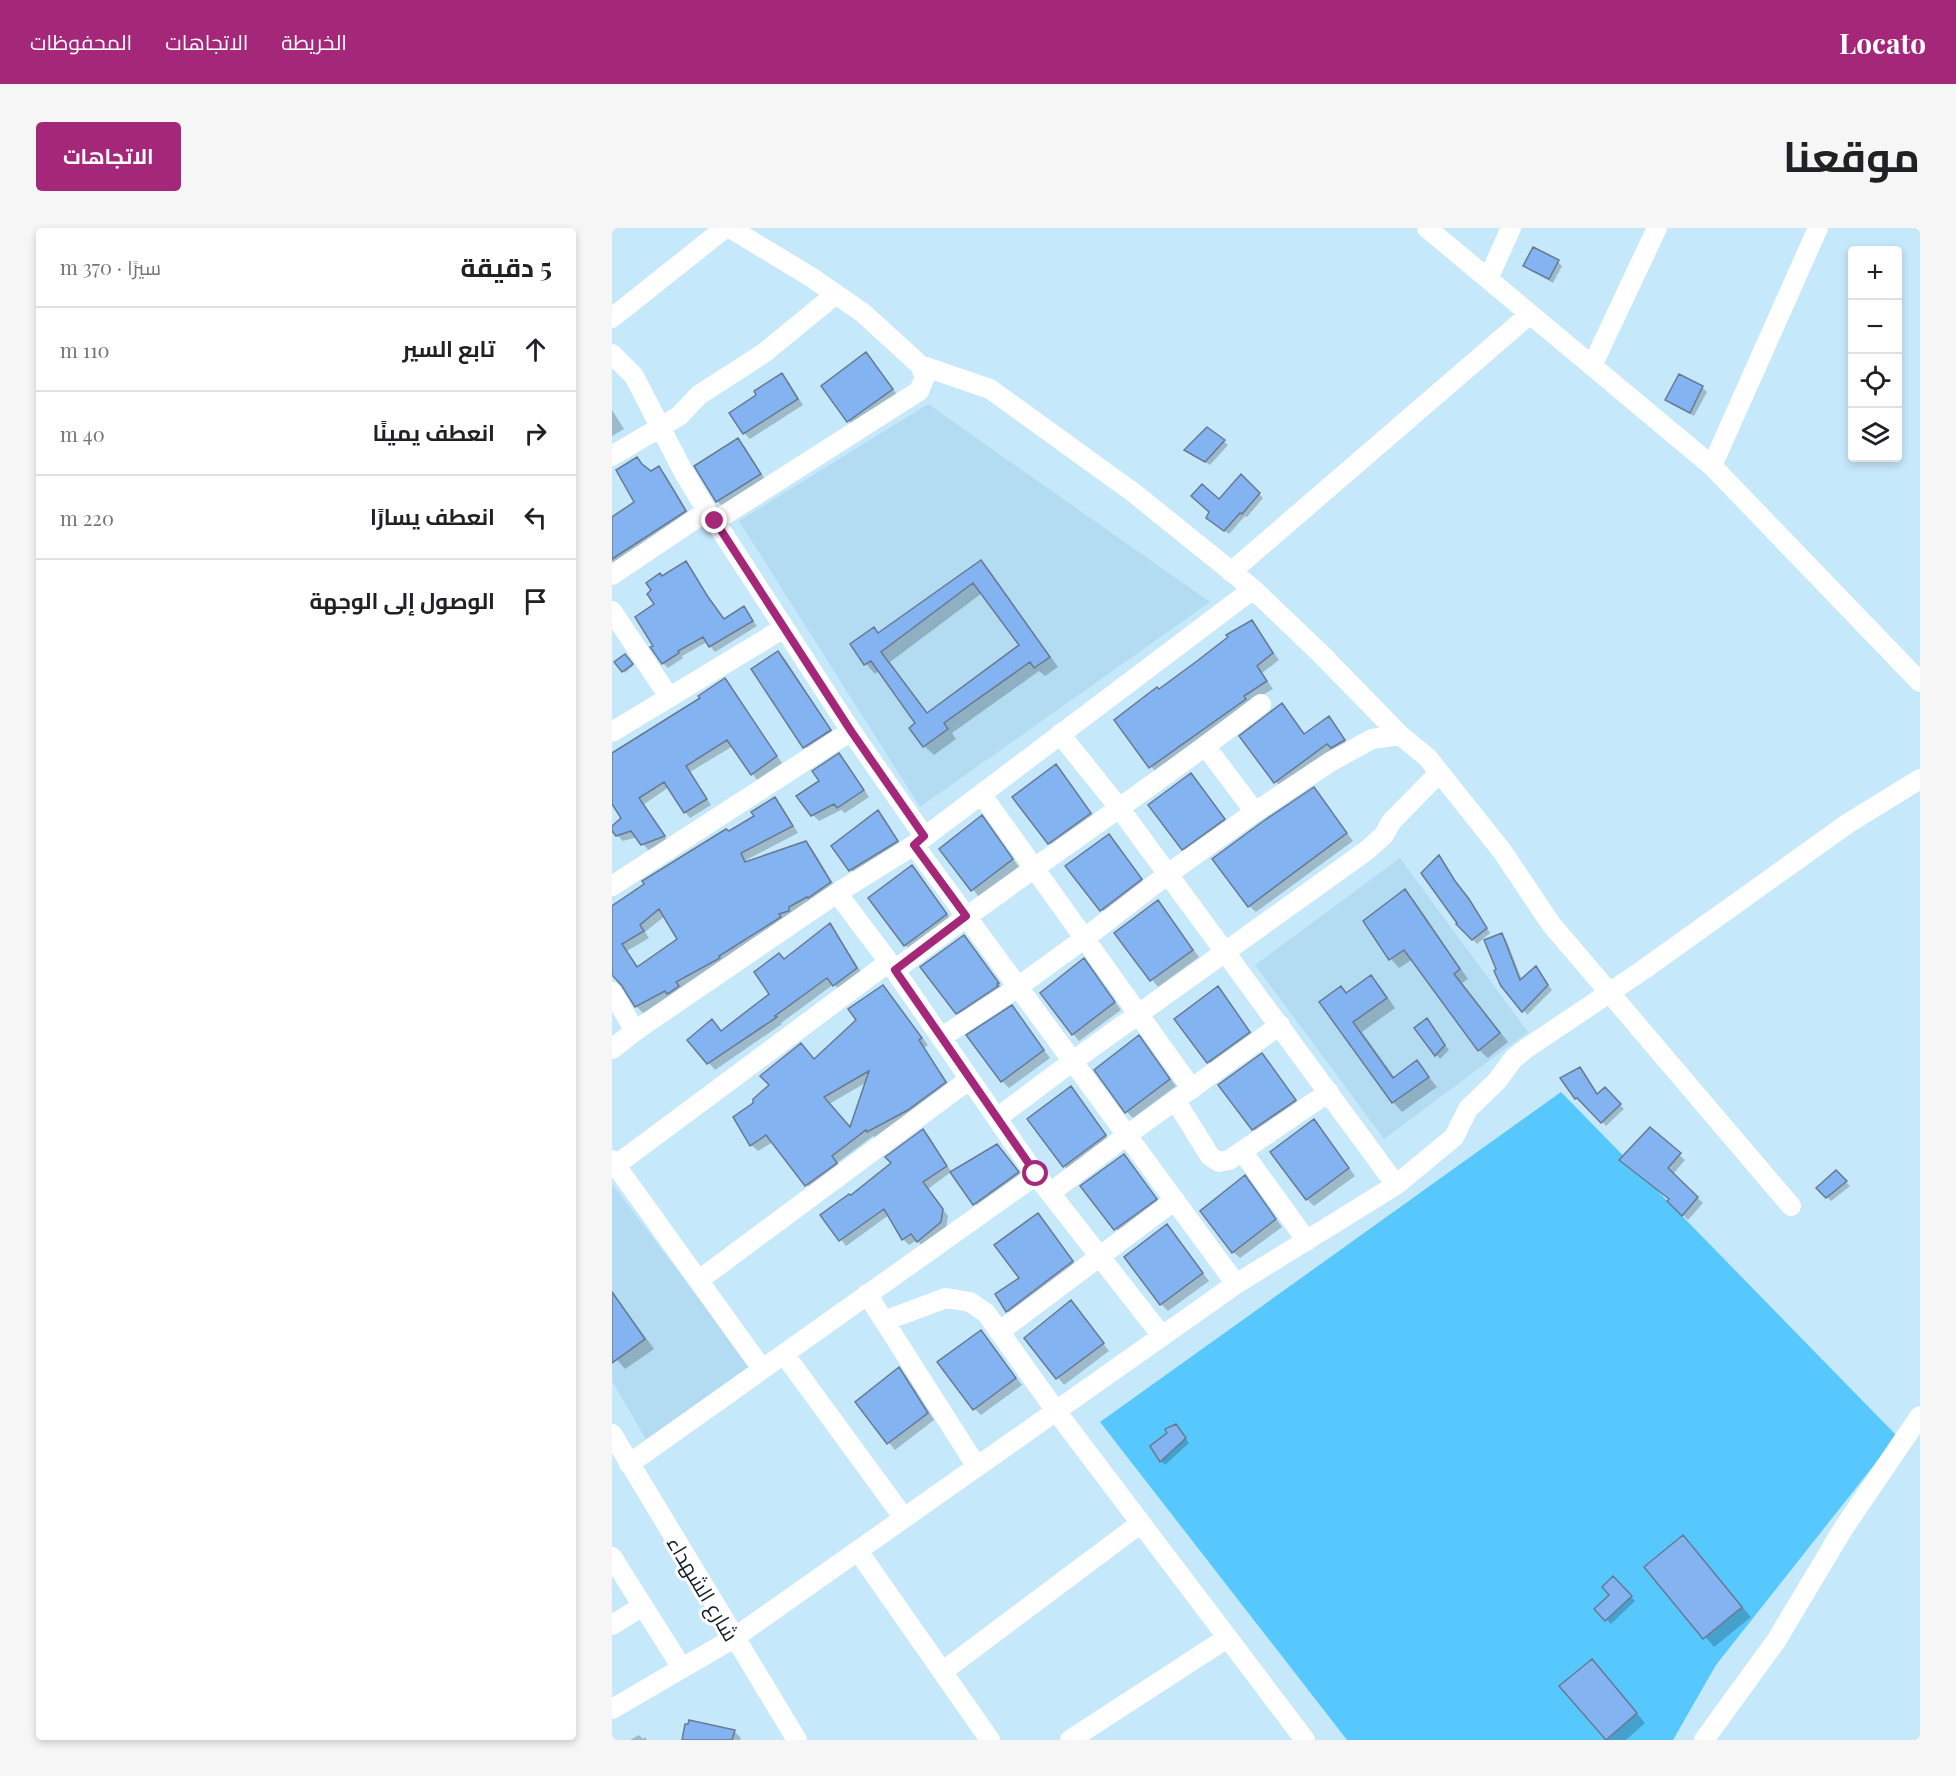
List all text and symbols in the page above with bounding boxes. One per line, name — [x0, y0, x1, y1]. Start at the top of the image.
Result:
text: Locato — [1839, 24, 1926, 61]
text: المحفوظات — [30, 27, 132, 55]
text: الاتجاهات — [165, 27, 248, 55]
text: الخريطة — [281, 27, 347, 55]
button: الاتجاهات — [36, 122, 181, 191]
text: موقعنا — [1783, 127, 1920, 183]
map controls — [1848, 246, 1902, 462]
button: + — [1848, 246, 1902, 300]
text: 5 دقيقة — [461, 249, 552, 284]
text: سيرًا · 370 m — [60, 253, 161, 280]
button: − — [1848, 300, 1902, 354]
text: تابع السير — [402, 333, 495, 363]
icon: ahead — [519, 333, 552, 366]
text: 110 m — [60, 336, 110, 363]
button: locate — [1848, 354, 1902, 408]
button: layers — [1848, 408, 1902, 462]
text: انعطف يمينًا — [373, 417, 495, 447]
icon: right — [519, 417, 552, 450]
text: 40 m — [60, 420, 105, 447]
text: انعطف يسارًا — [370, 501, 495, 531]
icon: left — [519, 501, 552, 534]
text: 220 m — [60, 504, 114, 531]
route end — [701, 507, 727, 533]
text: الوصول إلى الوجهة — [309, 585, 495, 615]
icon: arrive — [519, 585, 552, 618]
route start — [1022, 1160, 1048, 1186]
street label: شارع الشهداء — [660, 1530, 746, 1647]

